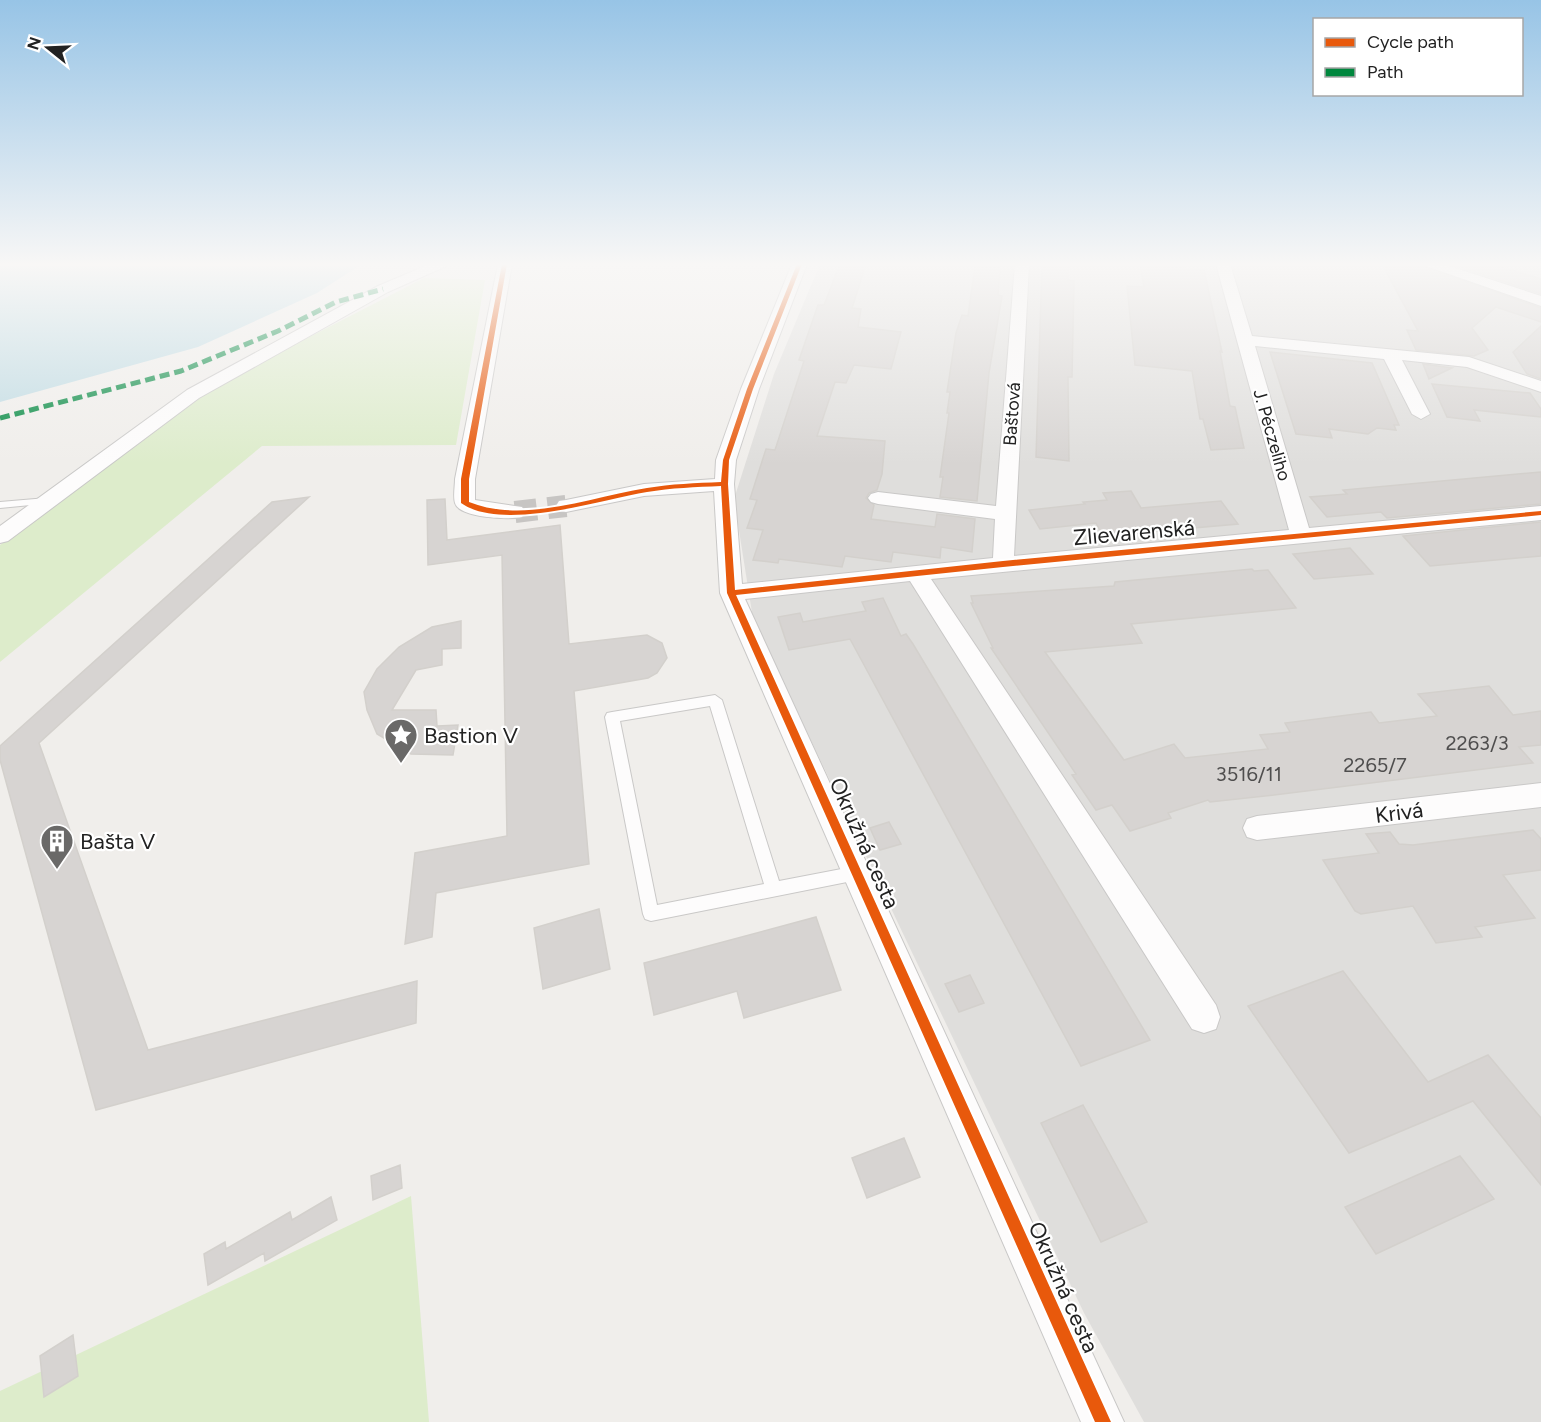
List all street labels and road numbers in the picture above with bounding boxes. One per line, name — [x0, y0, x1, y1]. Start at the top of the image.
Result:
street label: Baštová — [999, 381, 1025, 447]
street label: J. Péczeliho — [1248, 387, 1296, 483]
street label: Zlievarenská — [1072, 514, 1196, 551]
street label: Okružná cesta — [824, 773, 906, 913]
street label: Krivá — [1373, 796, 1425, 829]
street label: Okružná cesta — [1023, 1217, 1105, 1357]

